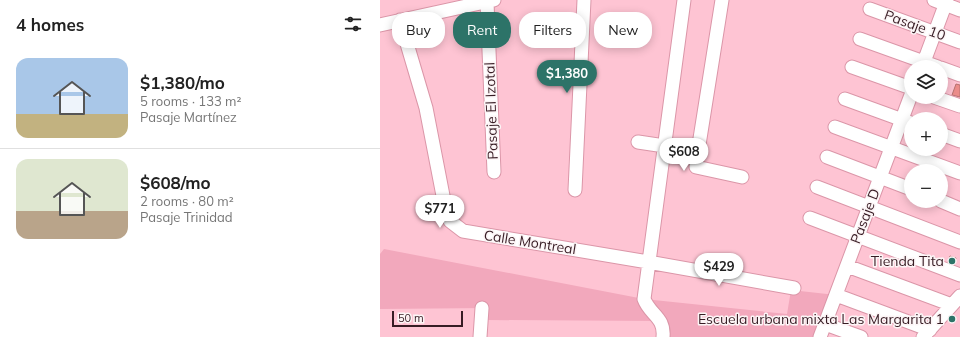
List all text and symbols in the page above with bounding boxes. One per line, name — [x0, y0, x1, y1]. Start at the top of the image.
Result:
street label: Pasaje 10 — [882, 6, 948, 44]
chip: Buy — [392, 12, 445, 48]
chip: Rent — [453, 12, 511, 48]
chip: Filters — [519, 12, 586, 48]
chip: New — [594, 12, 652, 48]
icon: filters — [342, 13, 364, 35]
text: 4 homes — [16, 14, 84, 35]
pin: $1,380 — [534, 60, 600, 94]
map controls — [904, 60, 948, 208]
button: layers — [904, 60, 948, 104]
street label: Pasaje El Izotal — [480, 62, 502, 160]
text: $1,380 — [546, 65, 588, 81]
text: $1,380/mo — [140, 72, 225, 93]
icon: home — [48, 74, 96, 122]
text: 5 rooms · 133 m² — [140, 93, 241, 109]
text: Pasaje Martínez — [140, 109, 237, 125]
button: + — [904, 112, 948, 156]
pin: $608 — [660, 138, 708, 172]
text: $608 — [668, 143, 700, 159]
button: − — [904, 164, 948, 208]
text: $608/mo — [140, 172, 211, 193]
icon: home — [48, 175, 96, 223]
street label: Pasaje D — [846, 186, 884, 246]
text: 2 rooms · 80 m² — [140, 193, 234, 209]
pin: $771 — [416, 195, 464, 229]
text: $771 — [424, 200, 456, 216]
text: Pasaje Trinidad — [140, 209, 233, 225]
street label: Calle Montreal — [483, 226, 577, 258]
place label: Tienda Tita — [871, 252, 944, 270]
pin: $429 — [695, 253, 743, 287]
marker: Tienda Tita — [947, 256, 957, 266]
text: $429 — [703, 258, 735, 274]
scale bar — [392, 309, 463, 328]
place label: Escuela urbana mixta Las Margarita 1 — [698, 310, 944, 328]
text: 50 m — [398, 311, 424, 325]
marker: Escuela urbana mixta Las Margarita 1 — [947, 314, 957, 324]

